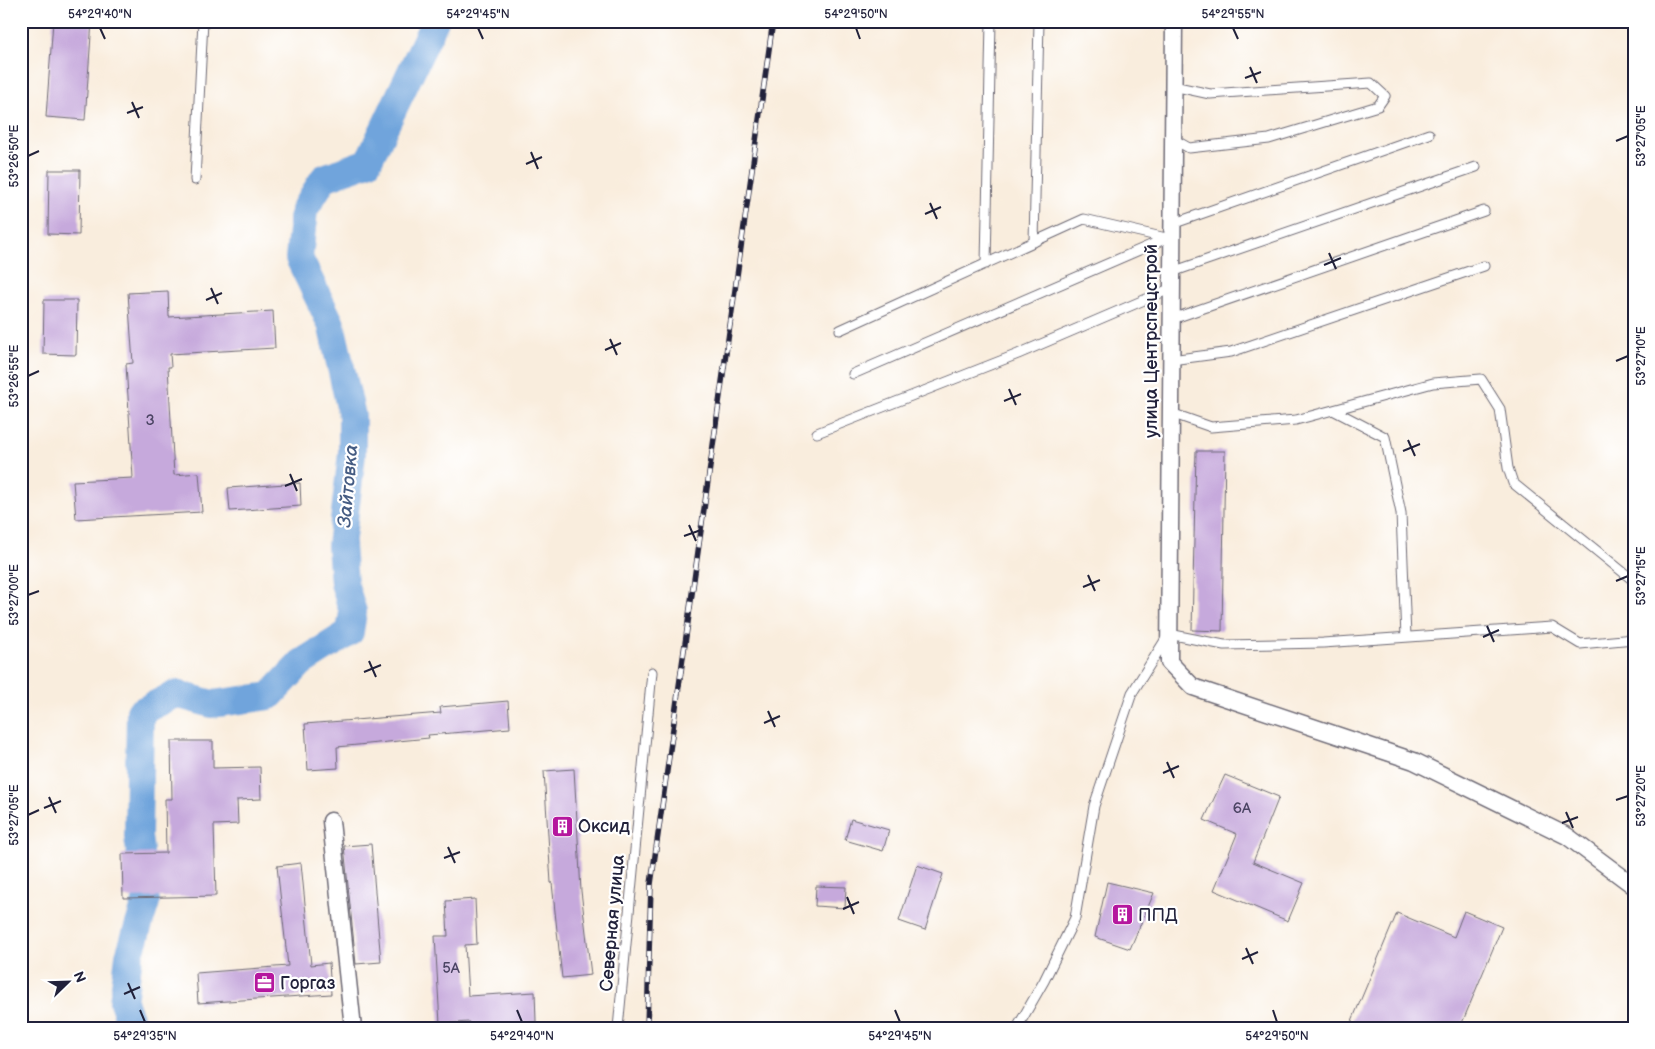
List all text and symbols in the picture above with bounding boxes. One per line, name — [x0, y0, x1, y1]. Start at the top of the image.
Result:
text: 54°29'40"N — [68, 7, 132, 22]
text: 54°29'45"N — [446, 7, 510, 22]
text: 54°29'50"N — [824, 7, 888, 22]
text: 54°29'55"N — [1201, 7, 1265, 22]
text: 53°27'05"E — [1634, 105, 1649, 167]
text: 53°26'50"E — [7, 124, 22, 187]
street label: улица Центрспецстрой — [1141, 244, 1162, 438]
text: 53°27'10"E — [1634, 326, 1649, 386]
text: 53°26'55"E — [7, 345, 22, 407]
house number: 3 — [145, 411, 155, 430]
water label: Зайтовка — [333, 444, 364, 529]
text: 53°27'15"E — [1634, 546, 1649, 606]
text: 53°27'00"E — [7, 564, 22, 626]
text: 53°27'20"E — [1634, 765, 1649, 827]
text: 53°27'05"E — [7, 784, 22, 846]
house number: 6А — [1233, 799, 1252, 818]
building icon: Оксид — [550, 814, 574, 838]
place label: Оксид — [578, 816, 630, 837]
street label: Северная улица — [596, 853, 629, 992]
building icon: ППД — [1110, 903, 1134, 927]
place label: ППД — [1138, 905, 1178, 926]
north arrow — [42, 956, 92, 1006]
house number: 5А — [442, 959, 461, 978]
text: N — [70, 969, 89, 985]
office icon: Горгаз — [252, 971, 276, 995]
place label: Горгаз — [280, 973, 336, 994]
text: 54°29'35"N — [113, 1029, 177, 1044]
text: 54°29'40"N — [490, 1029, 554, 1044]
text: 54°29'45"N — [868, 1029, 932, 1044]
text: 54°29'50"N — [1245, 1029, 1309, 1044]

